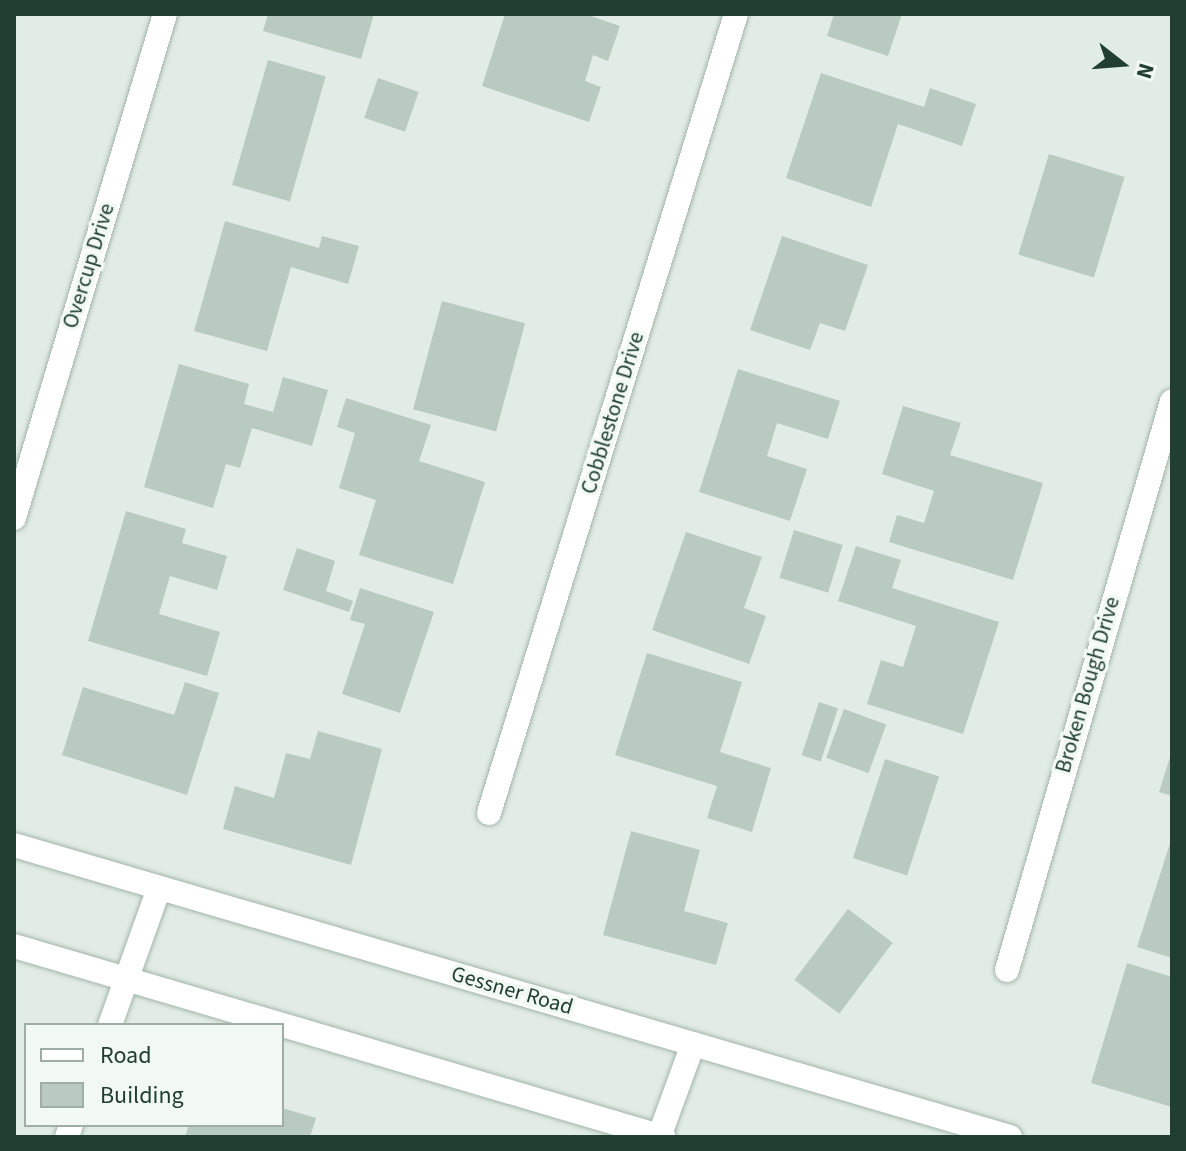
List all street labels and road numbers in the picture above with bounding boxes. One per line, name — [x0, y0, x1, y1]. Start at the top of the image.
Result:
street label: Overcup Drive — [57, 200, 121, 332]
street label: Cobblestone Drive — [576, 329, 650, 497]
street label: Broken Bough Drive — [1050, 594, 1126, 776]
street label: Gessner Road — [448, 961, 576, 1021]

